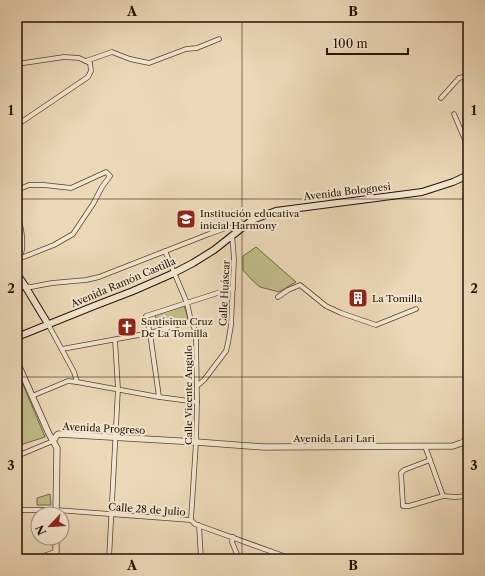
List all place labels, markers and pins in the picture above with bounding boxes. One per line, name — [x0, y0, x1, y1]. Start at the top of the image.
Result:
place label: Institución educativa inicial Harmony — [200, 207, 300, 232]
school or university icon: Institución educativa inicial Harmony — [175, 208, 197, 230]
building icon: La Tomilla — [347, 287, 369, 309]
place label: La Tomilla — [372, 292, 423, 305]
place label: Santísima Cruz De La Tomilla — [141, 315, 213, 340]
church icon: Santísima Cruz De La Tomilla — [116, 316, 138, 338]

